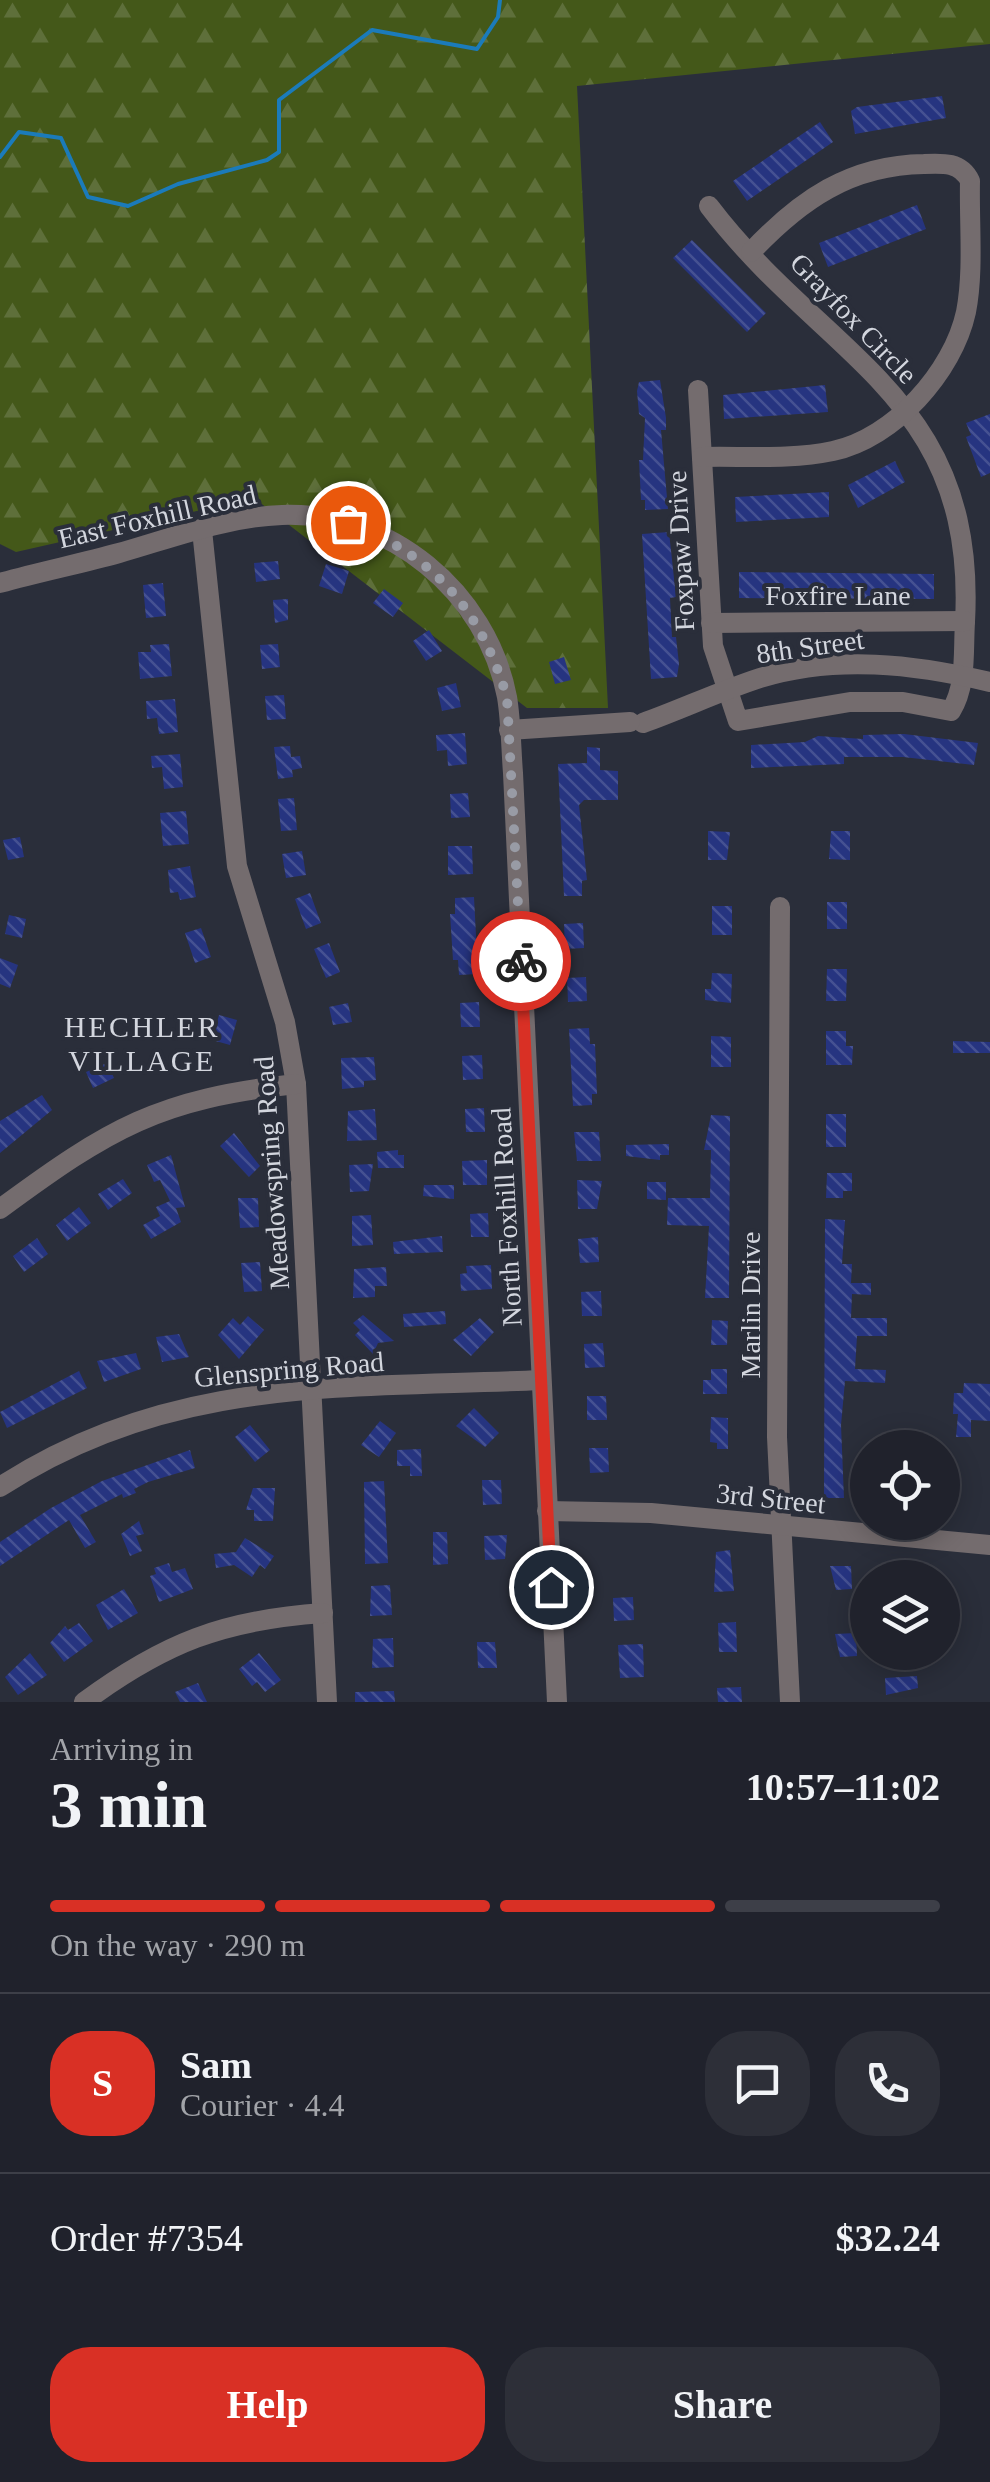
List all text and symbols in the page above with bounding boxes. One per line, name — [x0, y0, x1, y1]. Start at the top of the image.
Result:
street label: Grayfox Circle — [784, 247, 923, 390]
street label: Foxpaw Drive — [661, 470, 700, 632]
street label: East Foxhill Road — [55, 479, 259, 554]
pin — [306, 481, 391, 566]
icon: bag — [321, 496, 376, 551]
street label: Foxfire Lane — [765, 580, 911, 611]
street label: 8th Street — [754, 624, 866, 669]
courier — [471, 911, 571, 1011]
icon: bike — [494, 934, 549, 989]
district label: HECHLER VILLAGE — [64, 1010, 220, 1077]
street label: Meadowspring Road — [248, 1055, 295, 1291]
street label: North Foxhill Road — [485, 1107, 528, 1327]
street label: Marlin Drive — [735, 1232, 766, 1378]
street label: Glenspring Road — [193, 1346, 385, 1393]
map controls — [850, 1430, 960, 1670]
button: locate — [850, 1430, 960, 1540]
street label: 3rd Street — [715, 1477, 827, 1520]
pin — [509, 1545, 594, 1630]
icon: home — [524, 1560, 579, 1615]
button: layers — [850, 1560, 960, 1670]
text: Arriving in — [50, 1731, 193, 1767]
text: 10:57–11:02 — [746, 1766, 940, 1808]
text: 3 min — [50, 1769, 207, 1841]
text: On the way · 290 m — [50, 1927, 305, 1963]
button: chat — [705, 2031, 810, 2136]
button: phone — [835, 2031, 940, 2136]
text: Sam — [180, 2044, 252, 2086]
text: S — [92, 2062, 113, 2104]
text: Courier · 4.4 — [180, 2087, 344, 2123]
text: Order #7354 — [50, 2217, 243, 2259]
text: $32.24 — [836, 2217, 940, 2259]
button: Help — [50, 2347, 485, 2462]
button: Share — [505, 2347, 940, 2462]

